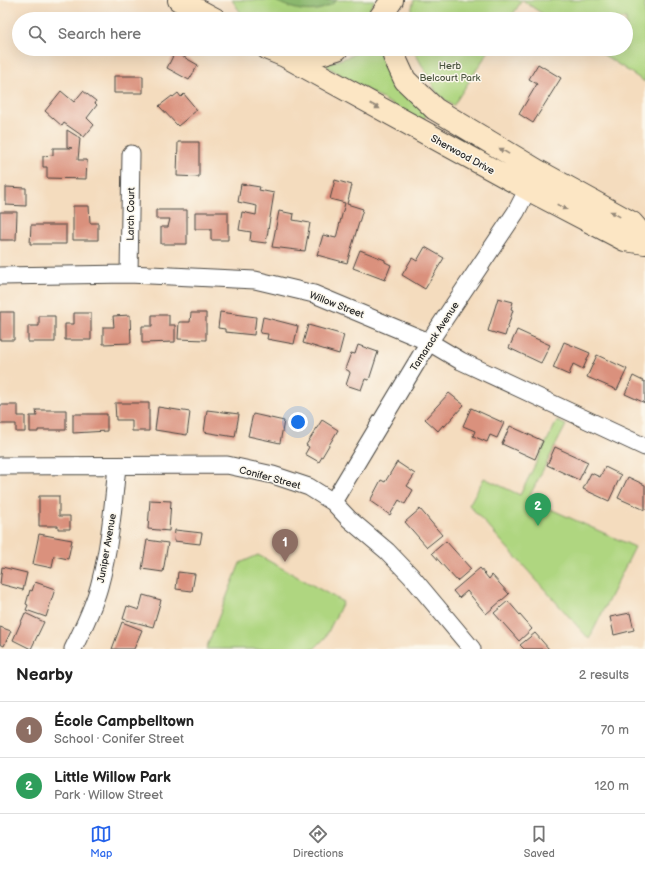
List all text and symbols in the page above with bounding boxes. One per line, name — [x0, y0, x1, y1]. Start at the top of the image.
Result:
search box — [12, 12, 633, 56]
icon: search — [26, 23, 48, 45]
text: Search here — [58, 25, 141, 44]
park label: Herb Belcourt Park — [420, 60, 481, 84]
one-way arrow — [370, 103, 381, 109]
street label: Sherwood Drive — [429, 132, 497, 177]
one-way arrow — [498, 147, 510, 154]
street label: Larch Court — [125, 187, 137, 241]
one-way arrow — [556, 204, 568, 210]
one-way arrow — [609, 211, 621, 218]
street label: Willow Street — [308, 289, 366, 321]
street label: Tamarack Avenue — [408, 300, 462, 373]
your location — [288, 412, 308, 432]
street label: Conifer Street — [238, 464, 302, 492]
pin: 2 — [525, 493, 551, 526]
street label: Juniper Avenue — [95, 512, 119, 584]
pin: 1 — [272, 529, 298, 562]
text: Nearby — [16, 665, 73, 685]
text: 2 results — [579, 667, 629, 683]
text: École Campbelltown — [54, 712, 194, 731]
text: 1 — [26, 722, 32, 738]
text: 70 m — [601, 722, 629, 738]
text: School · Conifer Street — [54, 731, 184, 747]
text: Little Willow Park — [54, 768, 171, 787]
text: 2 — [25, 778, 33, 794]
text: 120 m — [594, 778, 629, 794]
text: Park · Willow Street — [54, 787, 163, 803]
tab: Map — [90, 823, 112, 860]
tab: Directions — [293, 823, 343, 860]
tab: Saved — [524, 823, 555, 860]

